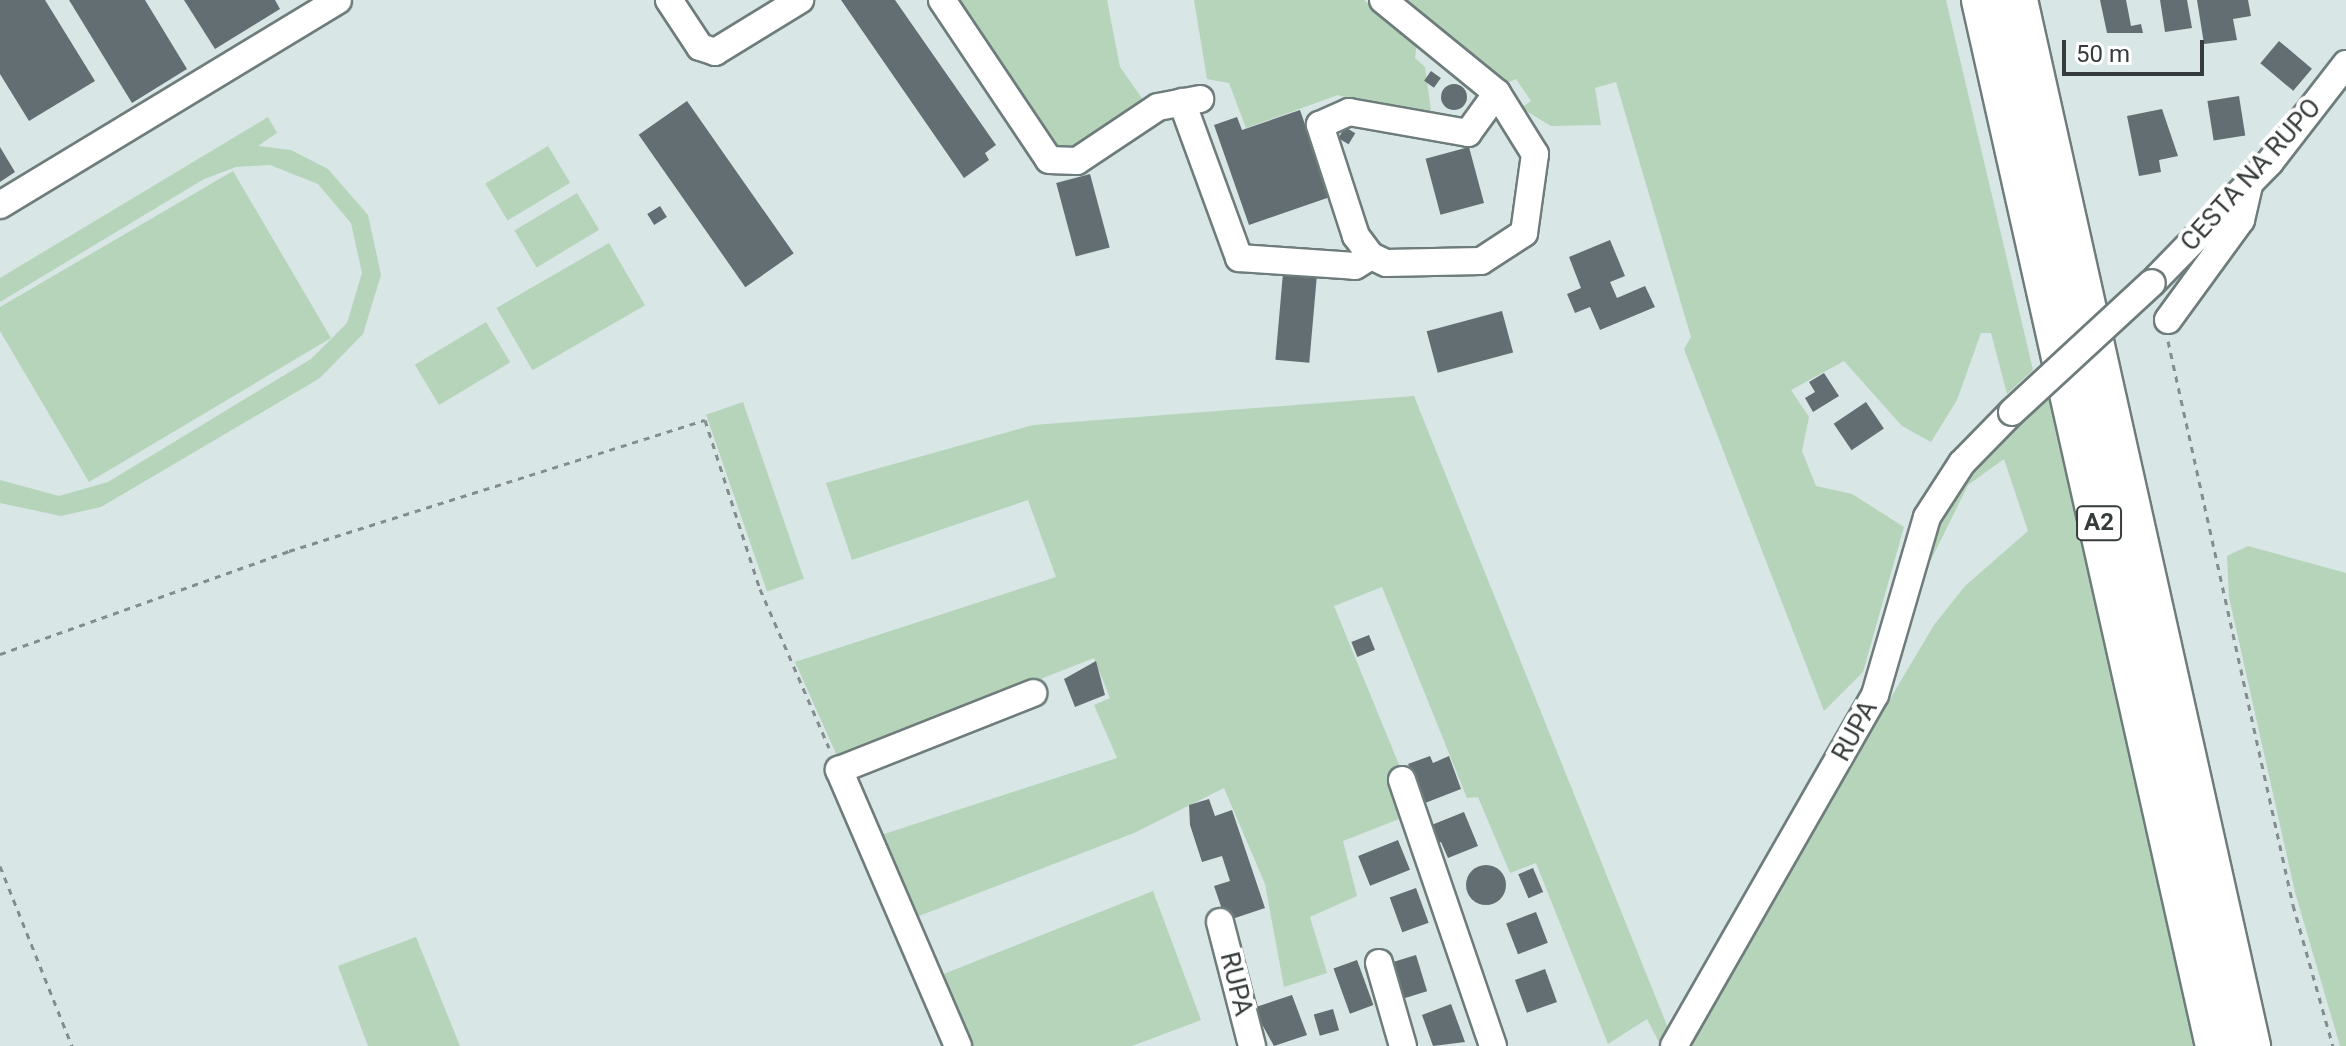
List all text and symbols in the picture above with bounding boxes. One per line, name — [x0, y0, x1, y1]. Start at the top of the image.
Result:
scale bar — [2066, 24, 2208, 74]
text: 50 m — [2076, 40, 2130, 68]
street label: CESTA NA RUPO — [2174, 92, 2328, 258]
road number: A2 — [2075, 503, 2123, 543]
street label: RUPA — [1826, 695, 1884, 767]
street label: RUPA — [1213, 949, 1259, 1019]

